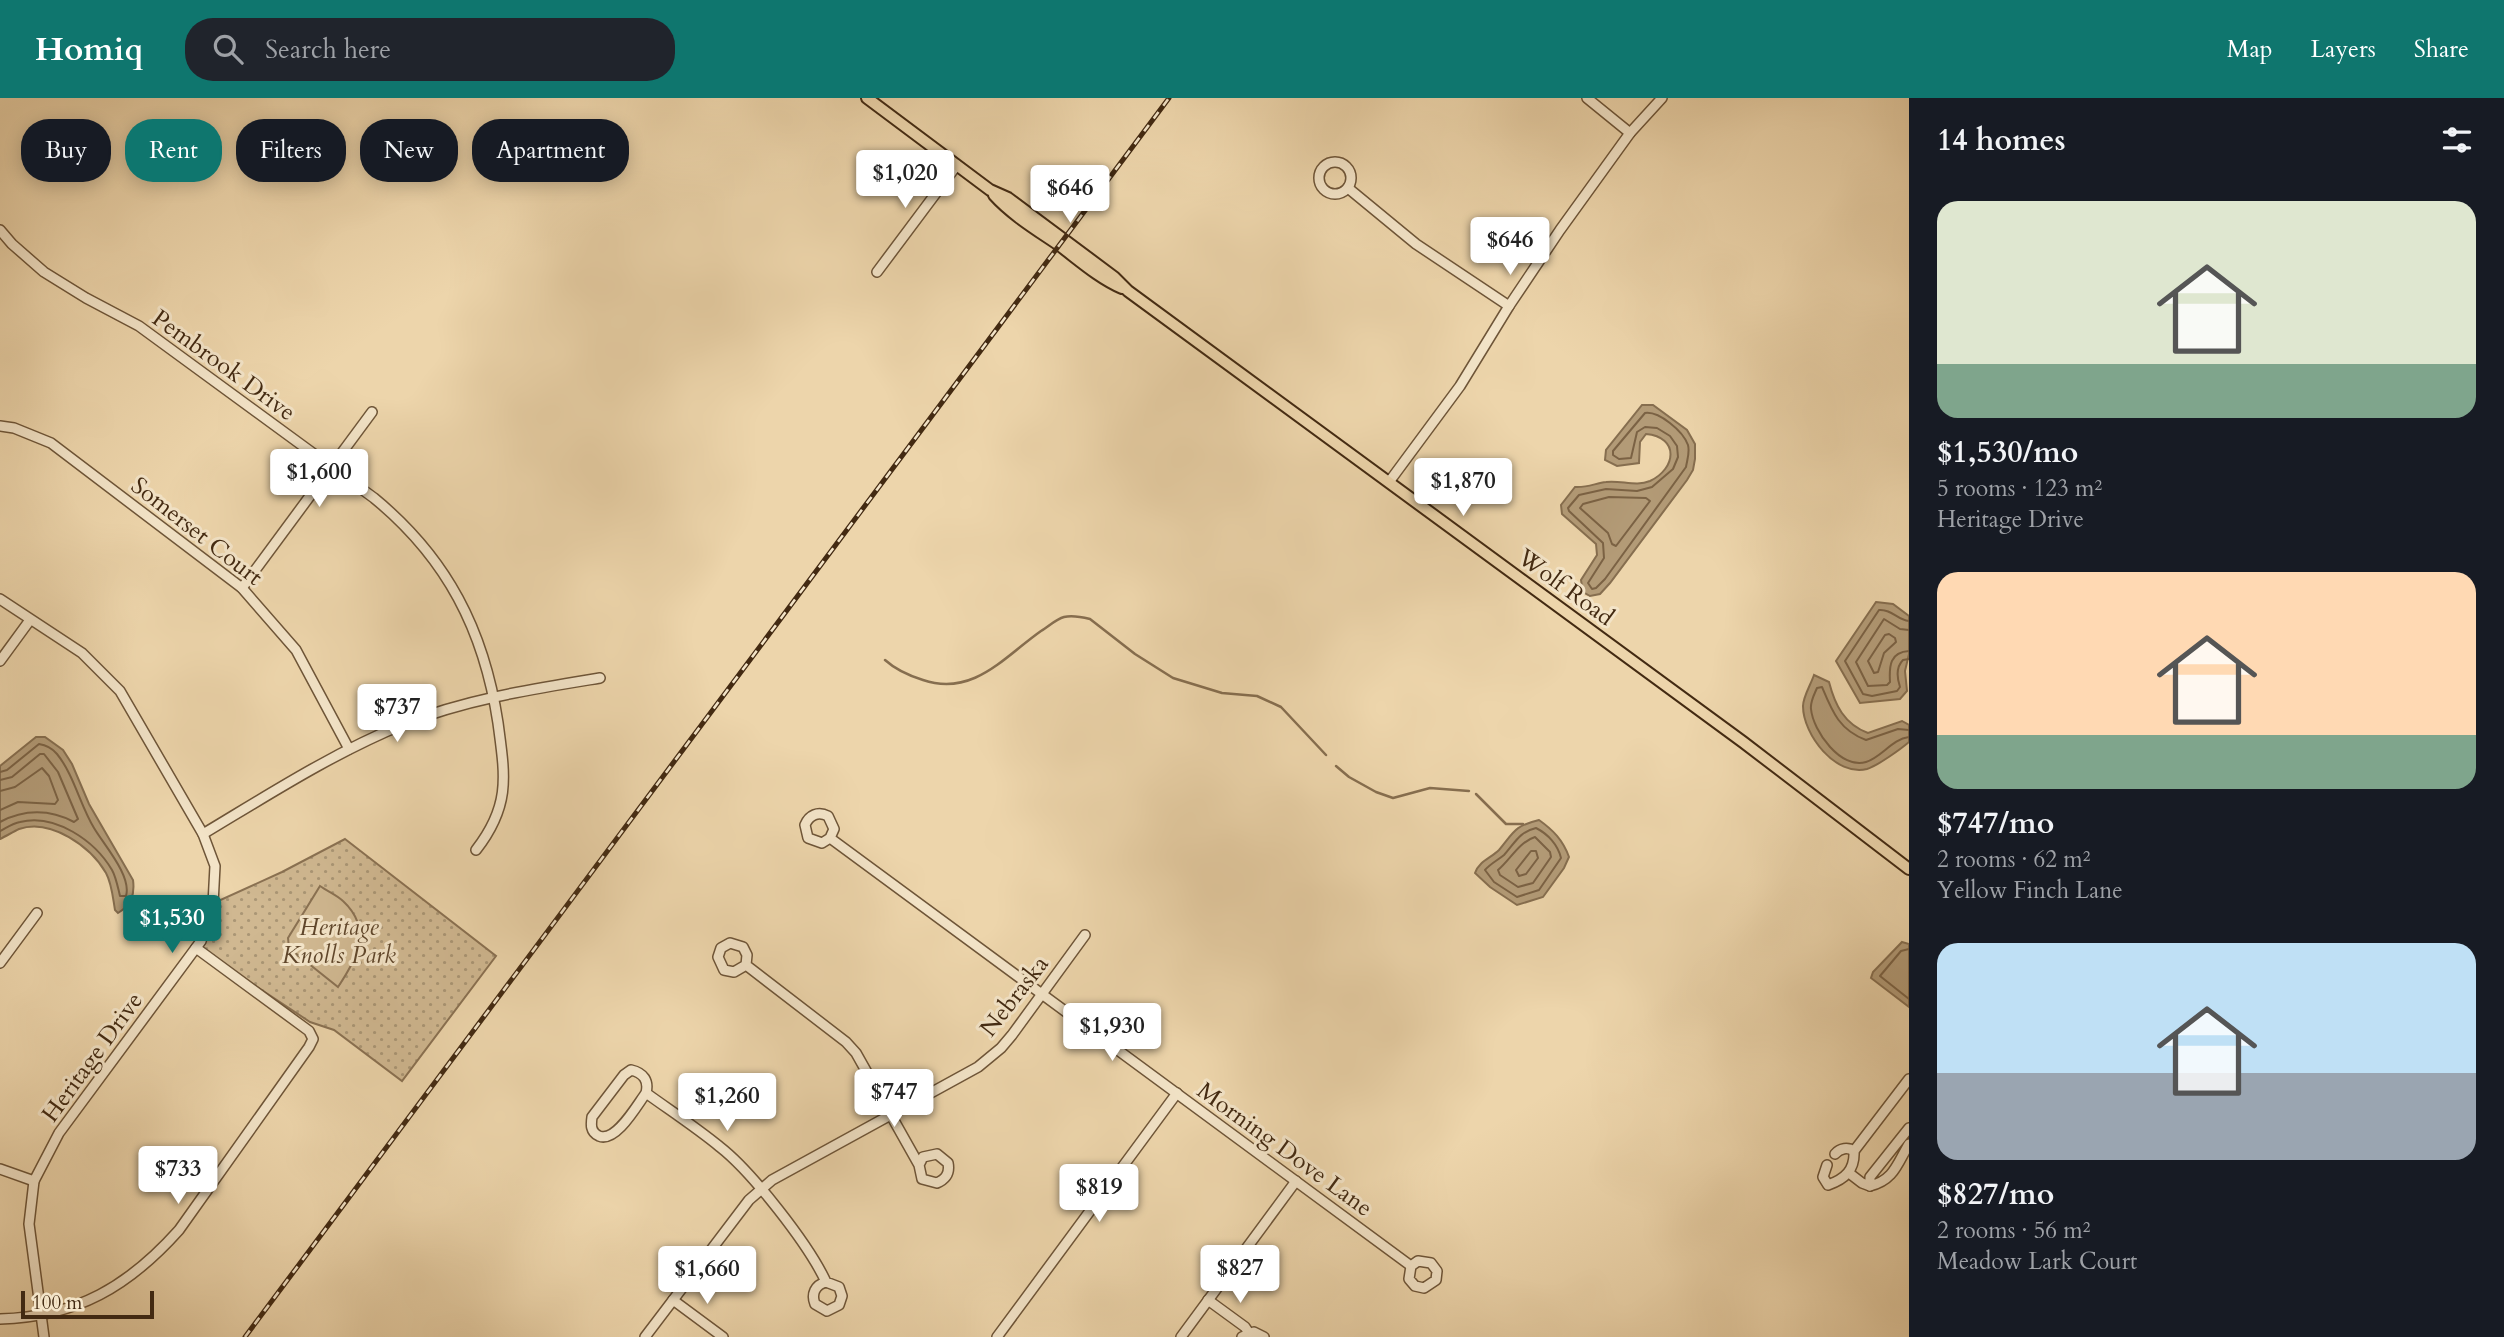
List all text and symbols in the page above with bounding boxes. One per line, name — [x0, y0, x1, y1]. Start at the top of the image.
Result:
search box — [185, 18, 675, 81]
text: Homiq — [35, 27, 143, 72]
icon: search — [209, 30, 247, 68]
text: Search here — [265, 32, 391, 67]
text: Map — [2227, 33, 2273, 66]
text: Layers — [2311, 33, 2376, 66]
text: Share — [2414, 33, 2469, 66]
chip: Buy — [21, 119, 111, 182]
chip: Rent — [125, 119, 222, 182]
chip: Filters — [236, 119, 346, 182]
chip: New — [360, 119, 458, 182]
chip: Apartment — [472, 119, 629, 182]
text: 14 homes — [1937, 120, 2066, 161]
icon: filters — [2438, 121, 2476, 159]
pin: $1,020 — [848, 150, 962, 210]
text: $1,020 — [872, 157, 938, 188]
pin: $646 — [1029, 166, 1111, 225]
text: $646 — [1046, 172, 1094, 203]
pin: $646 — [1469, 218, 1551, 277]
text: $646 — [1486, 224, 1534, 255]
icon: home — [2144, 246, 2270, 372]
street label: Pembrook Drive — [145, 302, 302, 429]
text: $1,530/mo — [1937, 432, 2078, 473]
pin: $1,600 — [262, 450, 376, 509]
text: $1,600 — [286, 456, 352, 487]
pin: $1,870 — [1406, 458, 1520, 518]
text: $1,870 — [1430, 465, 1496, 496]
street label: Somerset Court — [124, 470, 270, 594]
text: 5 rooms · 123 m² — [1937, 473, 2102, 504]
text: Heritage Drive — [1937, 504, 2084, 535]
street label: Wolf Road — [1510, 541, 1621, 634]
icon: home — [2144, 617, 2270, 743]
pin: $737 — [356, 684, 438, 744]
text: $737 — [373, 691, 421, 722]
text: $747/mo — [1937, 803, 2054, 844]
text: 2 rooms · 62 m² — [1937, 844, 2090, 875]
text: Yellow Finch Lane — [1937, 875, 2123, 906]
pin: $1,530 — [115, 896, 229, 955]
text: $1,530 — [139, 902, 205, 933]
park label: Heritage Knolls Park — [282, 911, 396, 972]
street label: Nebraska — [972, 948, 1057, 1044]
street label: Heritage Drive — [34, 986, 151, 1129]
icon: home — [2144, 988, 2270, 1114]
pin: $1,930 — [1055, 1004, 1169, 1063]
text: $1,930 — [1079, 1010, 1145, 1041]
pin: $747 — [853, 1070, 935, 1129]
pin: $1,260 — [670, 1074, 784, 1133]
street label: Morning Dove Lane — [1190, 1074, 1379, 1224]
text: $747 — [870, 1076, 918, 1107]
text: $1,260 — [694, 1080, 760, 1111]
pin: $733 — [137, 1146, 219, 1206]
text: $733 — [154, 1153, 202, 1184]
pin: $819 — [1058, 1164, 1140, 1224]
text: $819 — [1075, 1171, 1123, 1202]
text: $827/mo — [1937, 1174, 2054, 1215]
text: 2 rooms · 56 m² — [1937, 1215, 2090, 1246]
pin: $1,660 — [650, 1246, 764, 1306]
pin: $827 — [1199, 1246, 1281, 1305]
text: Meadow Lark Court — [1937, 1246, 2137, 1277]
text: $827 — [1216, 1252, 1264, 1283]
text: $1,660 — [674, 1253, 740, 1284]
scale bar — [21, 1288, 154, 1320]
text: 100 m — [32, 1290, 82, 1316]

